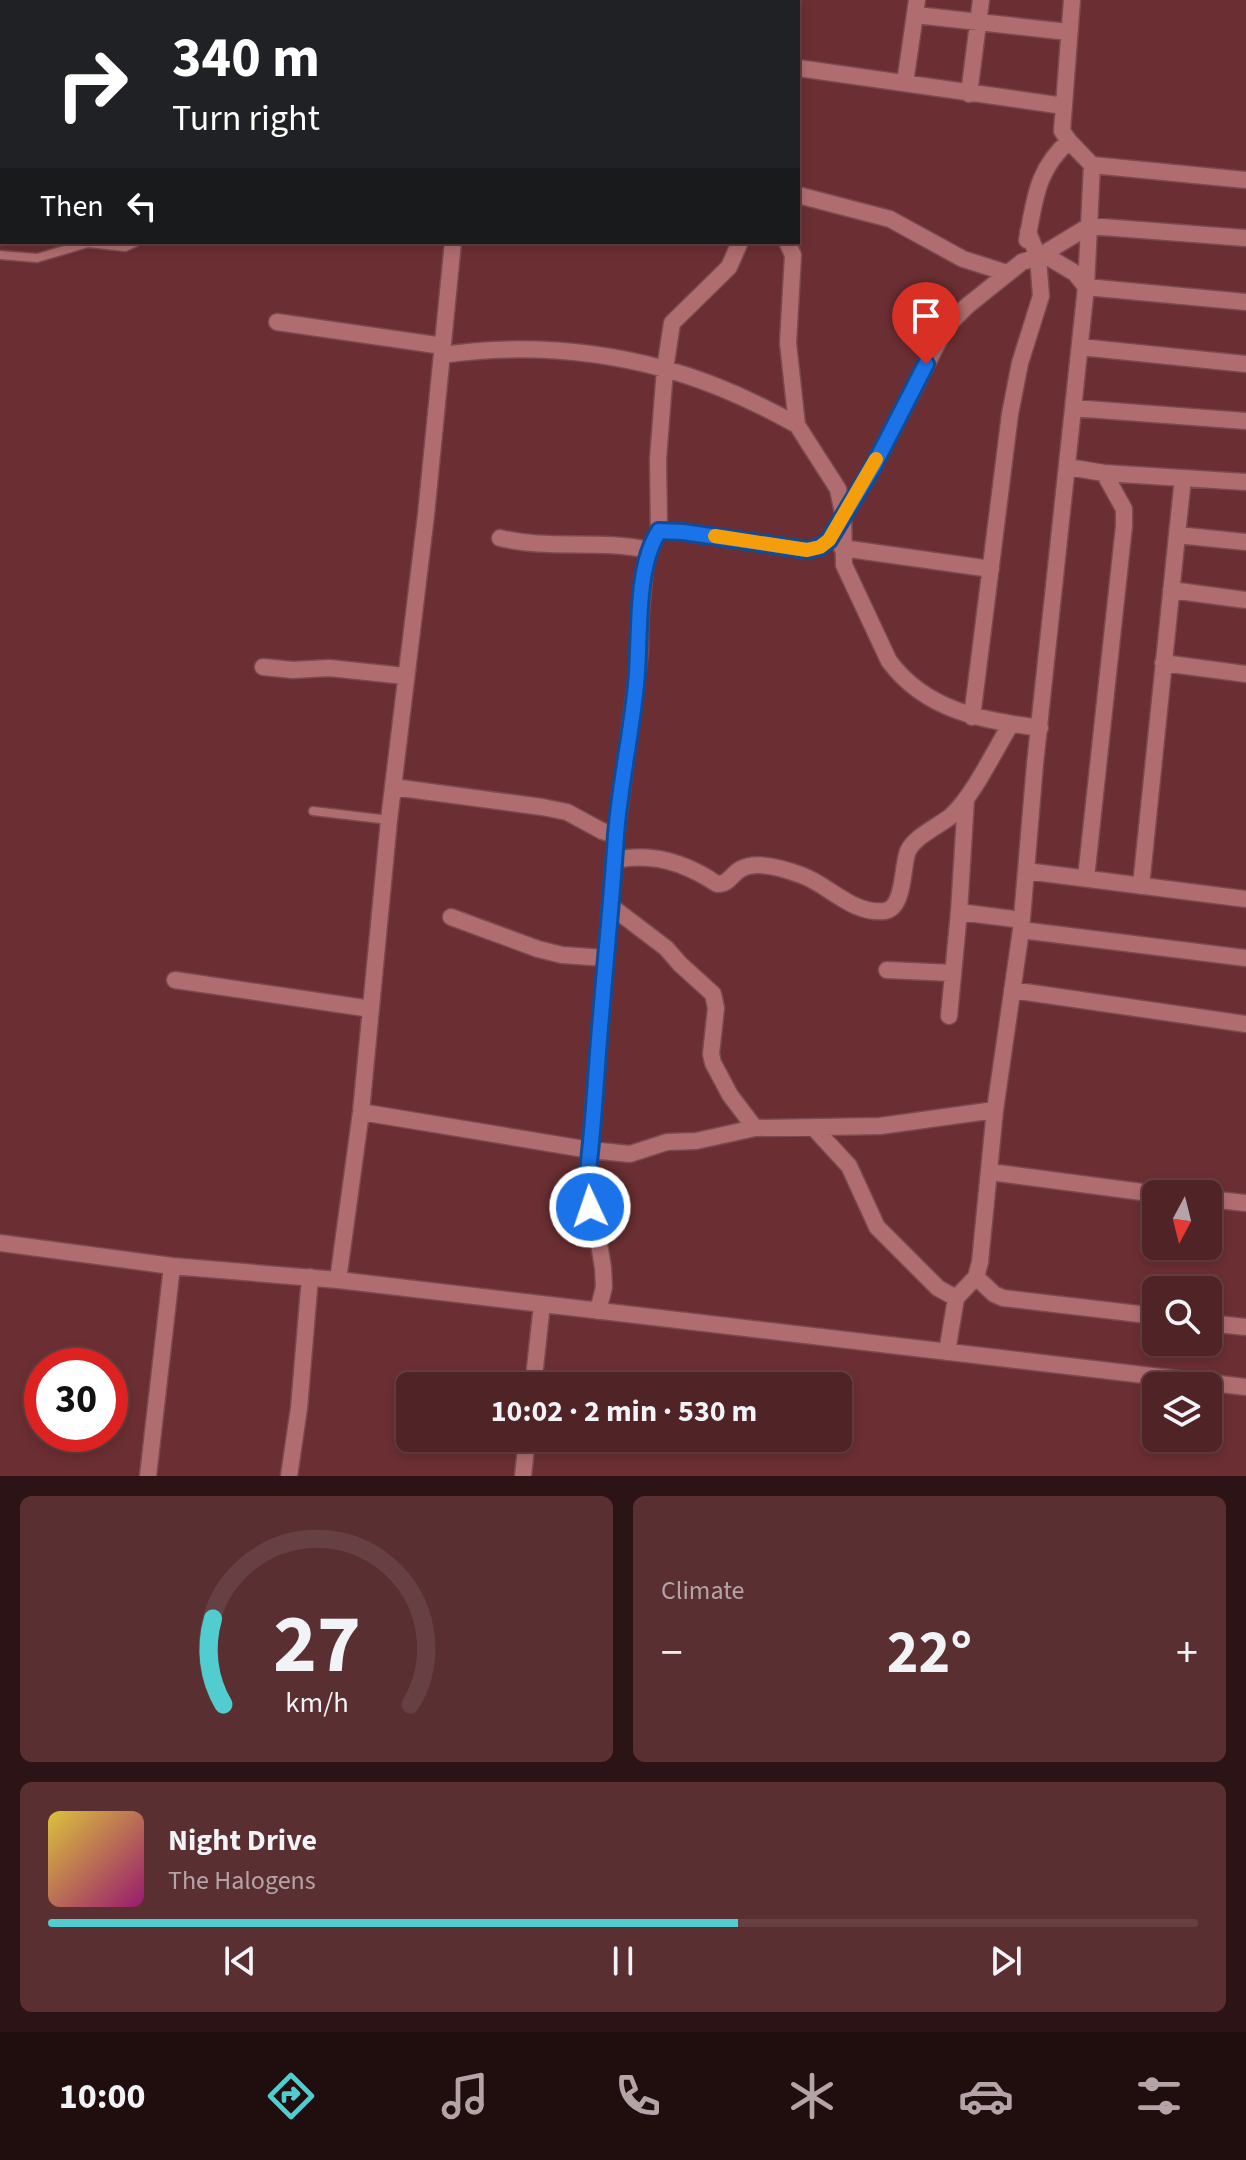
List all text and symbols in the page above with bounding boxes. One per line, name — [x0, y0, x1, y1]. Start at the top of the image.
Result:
text: 340 m — [172, 19, 320, 98]
icon: right — [40, 32, 144, 136]
text: Turn right — [172, 93, 320, 144]
icon: left — [120, 184, 164, 228]
text: Then — [40, 185, 104, 228]
pin — [892, 282, 960, 364]
icon: arrive — [904, 294, 948, 338]
position arrow — [548, 1165, 632, 1249]
north arrow — [1142, 1180, 1222, 1260]
map controls — [1142, 1180, 1222, 1452]
button: search — [1142, 1276, 1222, 1356]
speed limit sign: 30 — [24, 1348, 128, 1452]
button: layers — [1142, 1372, 1222, 1452]
text: 10:02 · 2 min · 530 m — [491, 1390, 757, 1433]
text: Climate — [661, 1572, 745, 1609]
text: 27 — [273, 1586, 360, 1704]
text: 22° — [887, 1611, 972, 1696]
text: − — [661, 1622, 683, 1685]
text: + — [1176, 1622, 1198, 1685]
text: km/h — [285, 1683, 348, 1723]
text: Night Drive — [168, 1819, 317, 1862]
text: The Halogens — [168, 1862, 316, 1899]
icon: previous — [218, 1939, 262, 1983]
icon: pause — [601, 1939, 645, 1983]
icon: next — [984, 1939, 1028, 1983]
icon: directions — [263, 2068, 319, 2124]
icon: music — [437, 2068, 493, 2124]
icon: phone — [610, 2068, 666, 2124]
icon: climate — [784, 2068, 840, 2124]
icon: car — [958, 2068, 1014, 2124]
icon: filters — [1131, 2068, 1187, 2124]
text: 10:00 — [59, 2071, 146, 2122]

